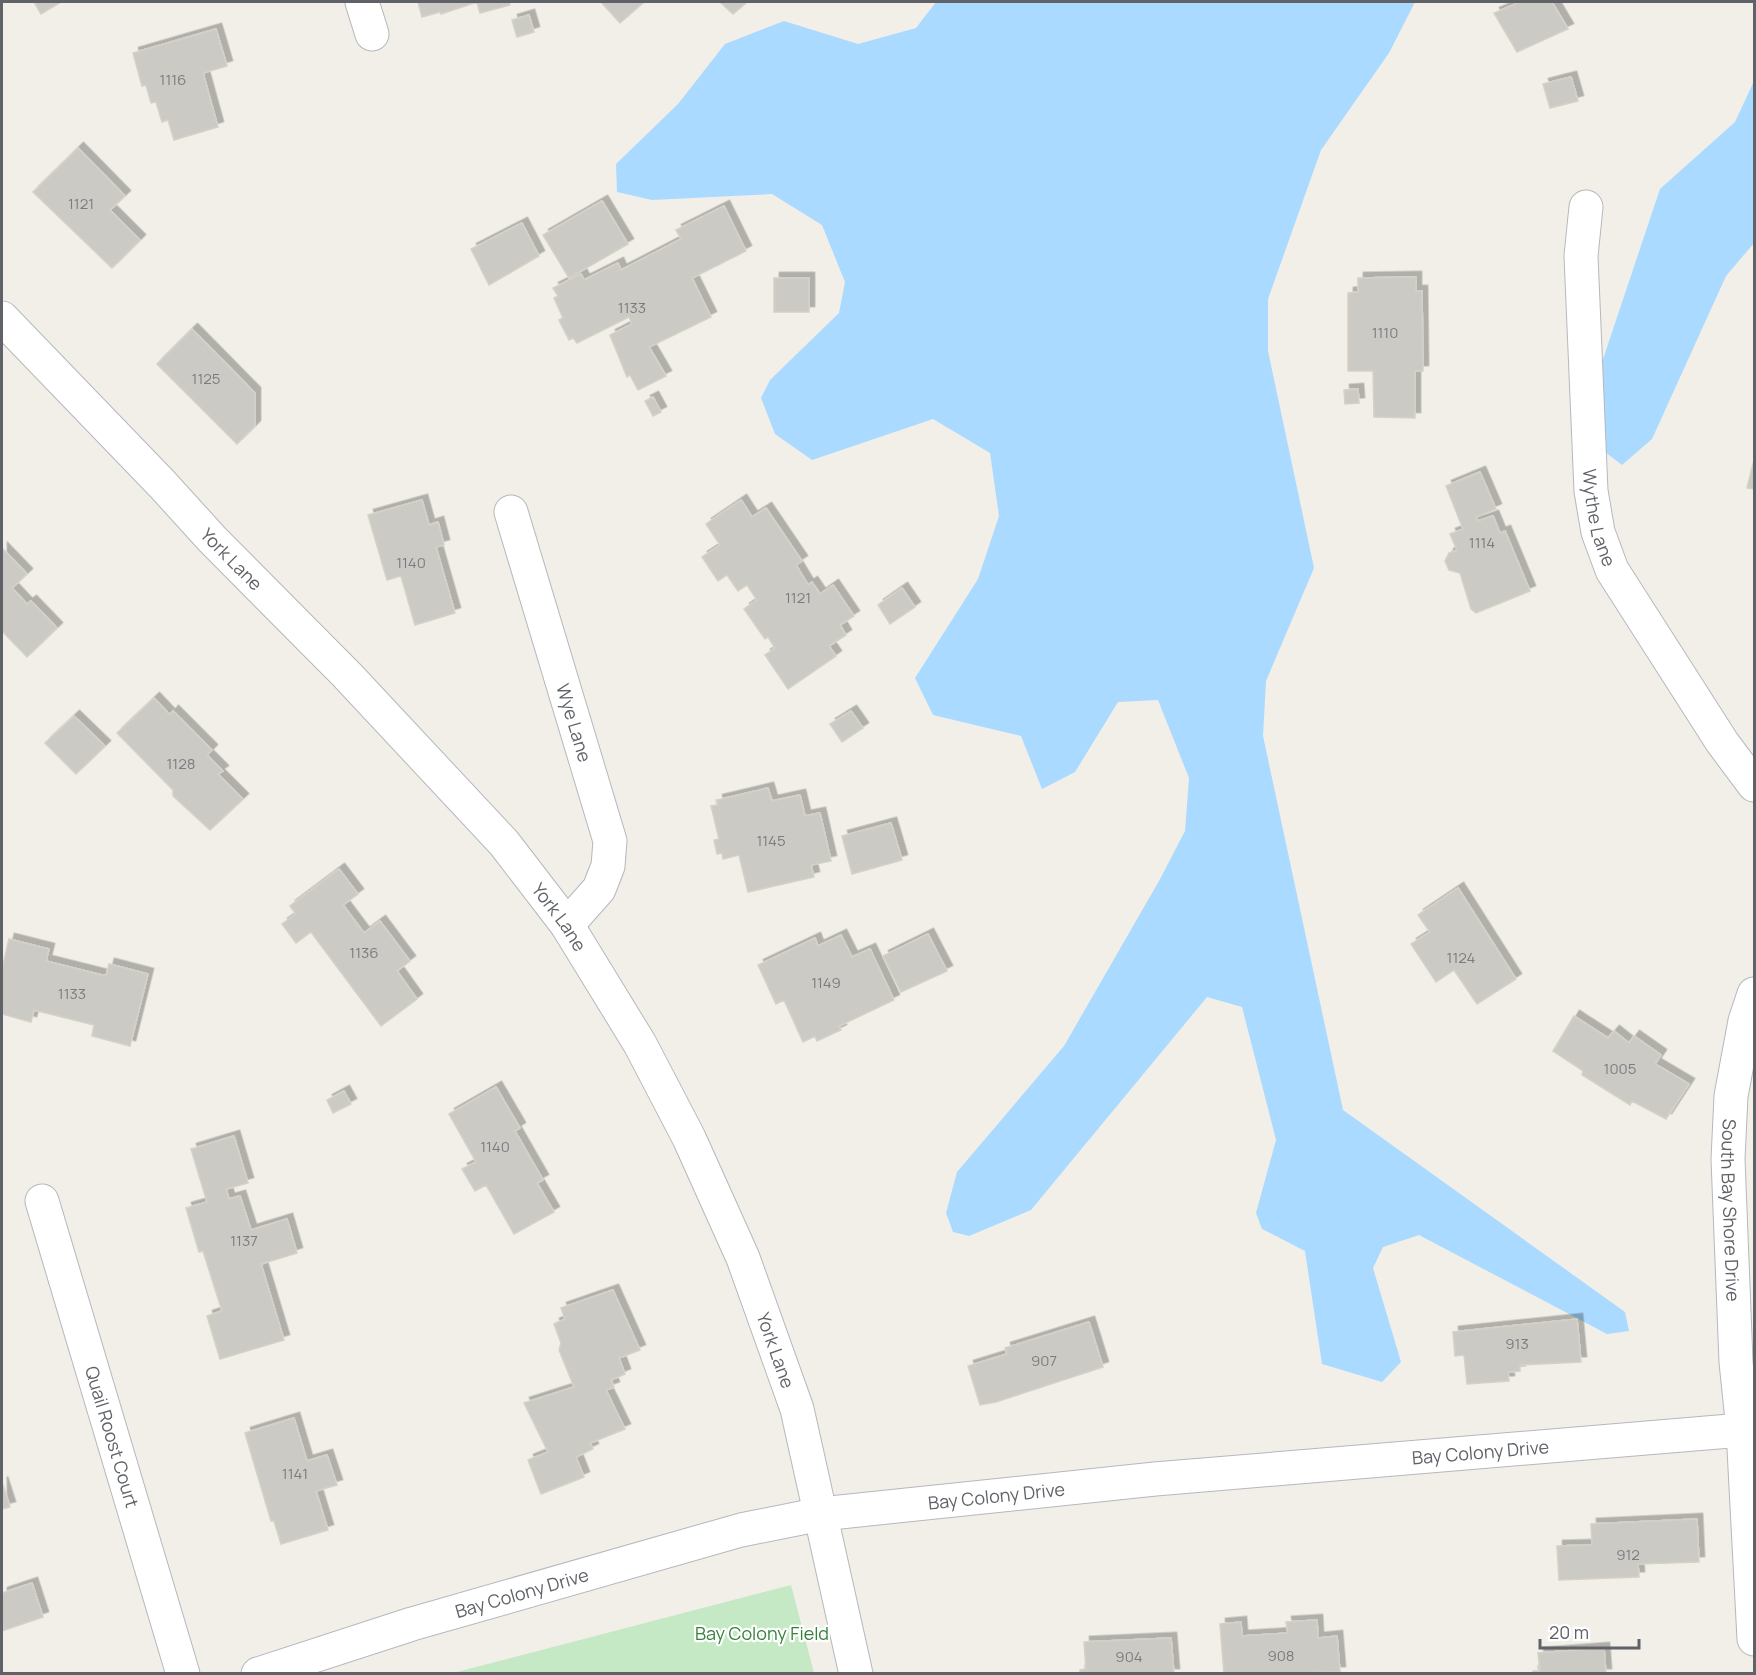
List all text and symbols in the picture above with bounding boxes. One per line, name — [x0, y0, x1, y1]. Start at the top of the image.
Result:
house number: 1116 — [160, 69, 186, 90]
house number: 1121 — [68, 193, 94, 214]
house number: 1133 — [618, 297, 646, 318]
house number: 1110 — [1372, 322, 1398, 343]
house number: 1125 — [192, 368, 220, 389]
street label: Wythe Lane — [1578, 468, 1622, 570]
street label: York Lane — [196, 523, 268, 595]
house number: 1114 — [1469, 532, 1495, 553]
house number: 1140 — [396, 552, 426, 573]
house number: 1121 — [785, 587, 811, 608]
street label: Wye Lane — [551, 681, 597, 765]
house number: 1128 — [167, 753, 195, 774]
house number: 1145 — [756, 830, 786, 851]
street label: York Lane — [527, 878, 592, 956]
house number: 1136 — [349, 942, 379, 963]
house number: 1124 — [1447, 947, 1476, 968]
house number: 1149 — [811, 972, 841, 993]
house number: 1133 — [58, 983, 86, 1004]
house number: 1005 — [1604, 1058, 1636, 1079]
street label: South Bay Shore Drive — [1716, 1118, 1746, 1302]
house number: 1140 — [480, 1136, 510, 1157]
house number: 1137 — [230, 1230, 258, 1251]
street label: York Lane — [751, 1309, 801, 1391]
house number: 913 — [1505, 1333, 1529, 1354]
house number: 907 — [1031, 1350, 1057, 1371]
street label: Quail Roost Court — [80, 1363, 145, 1510]
street label: Bay Colony Drive — [1411, 1434, 1550, 1470]
house number: 1141 — [282, 1463, 308, 1484]
street label: Bay Colony Drive — [927, 1477, 1066, 1515]
house number: 912 — [1616, 1544, 1640, 1565]
street label: Bay Colony Drive — [452, 1562, 591, 1623]
scale bar — [1540, 1612, 1639, 1650]
text: 20 m — [1549, 1620, 1589, 1644]
park label: Bay Colony Field — [695, 1621, 829, 1645]
house number: 908 — [1267, 1645, 1295, 1666]
house number: 904 — [1115, 1646, 1143, 1667]

